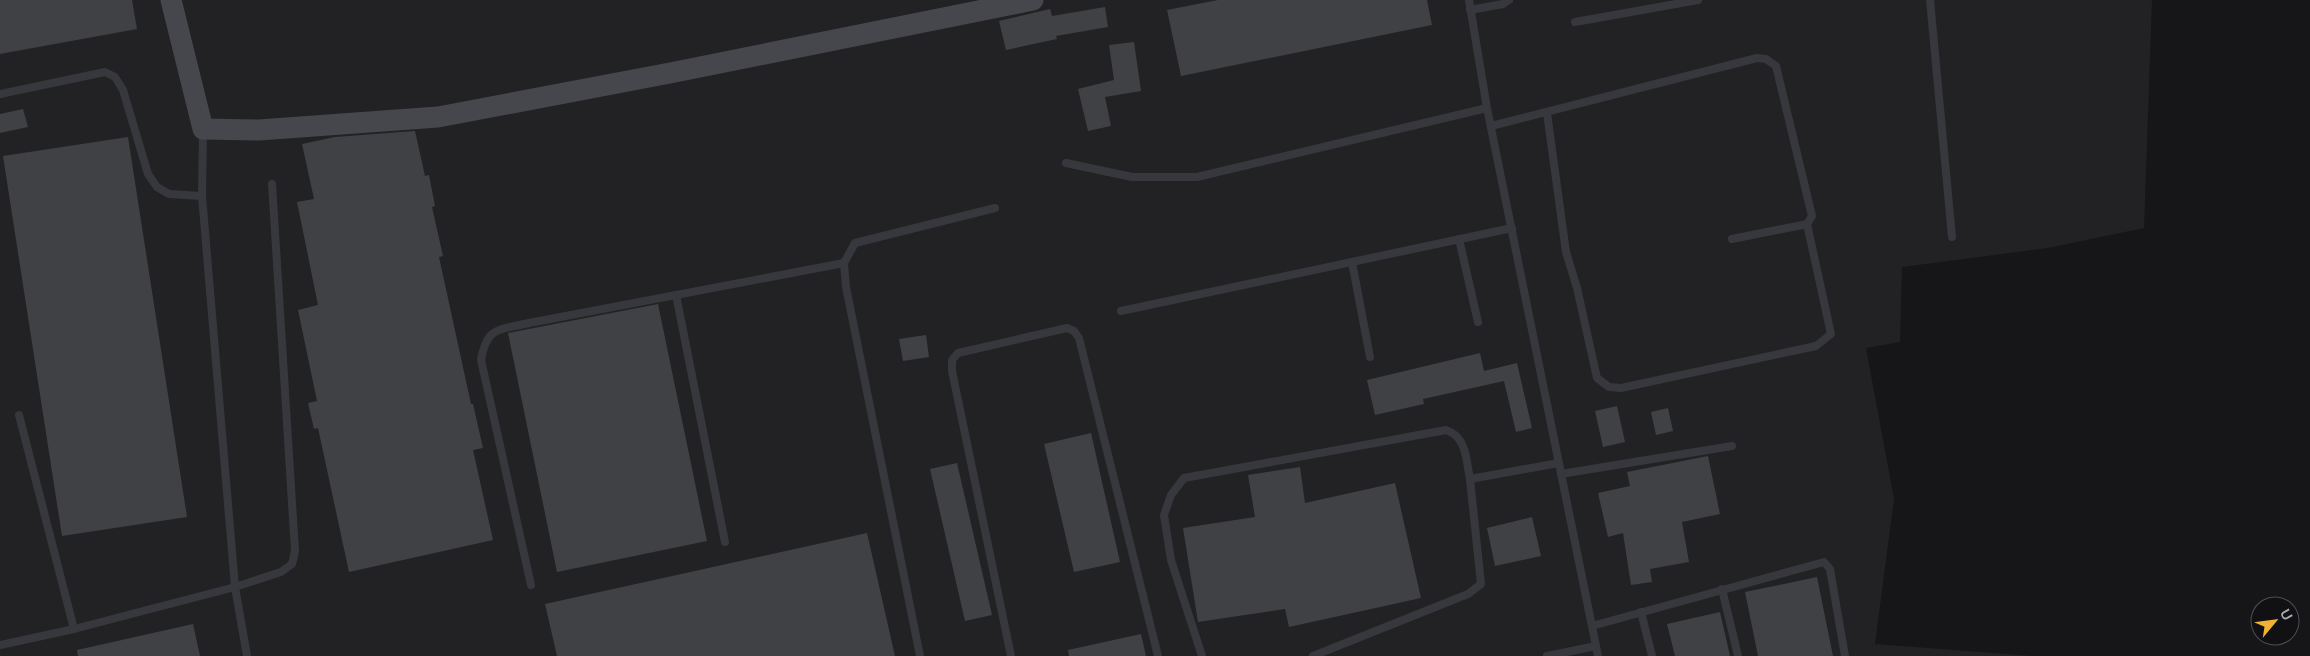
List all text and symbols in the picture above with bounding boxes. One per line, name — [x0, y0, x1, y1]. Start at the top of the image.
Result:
north arrow — [2250, 596, 2300, 646]
text: U — [2276, 606, 2297, 624]

